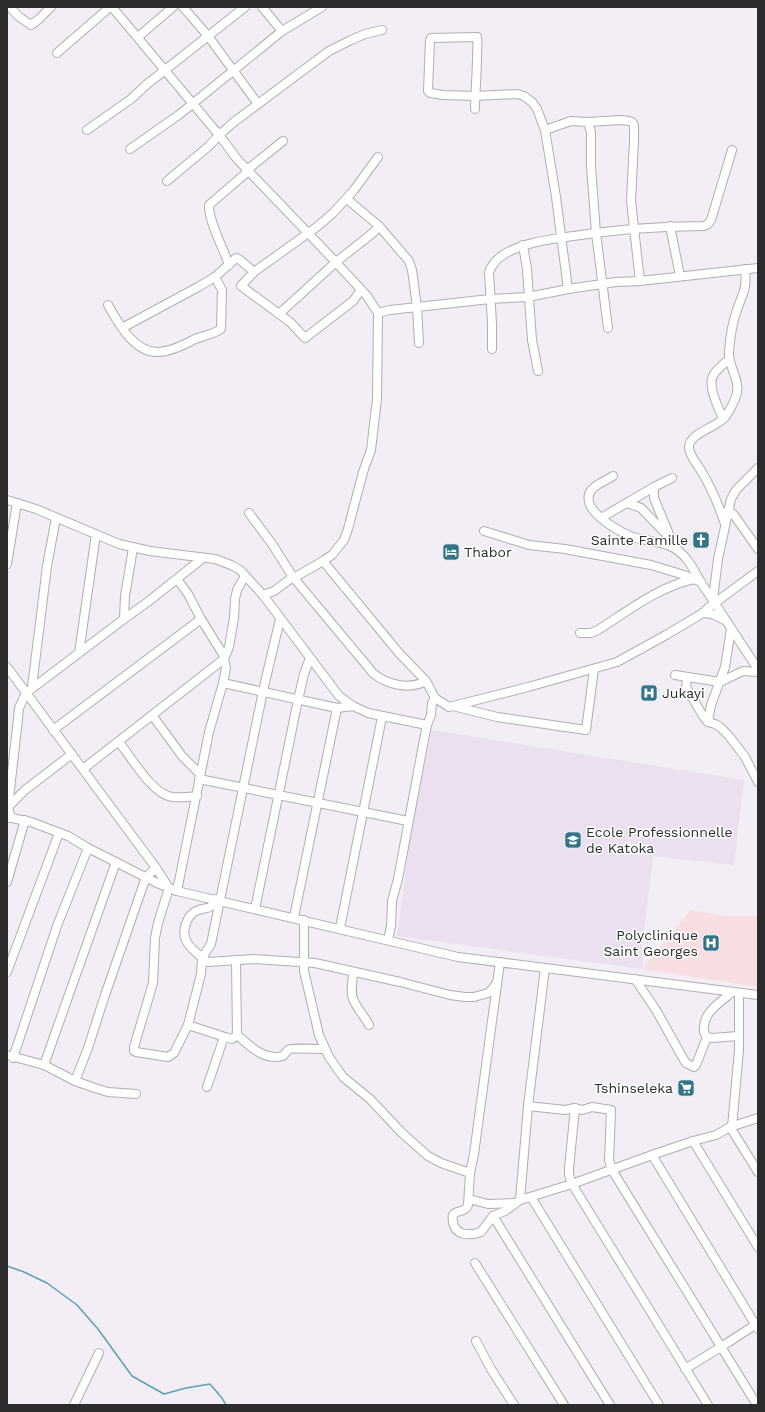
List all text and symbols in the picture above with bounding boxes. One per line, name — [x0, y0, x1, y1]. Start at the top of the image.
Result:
church icon: Sainte Famille — [691, 530, 711, 550]
place label: Sainte Famille — [591, 532, 688, 548]
hotel icon: Thabor — [441, 542, 461, 562]
place label: Thabor — [464, 544, 512, 560]
hospital icon: Jukayi — [639, 683, 659, 703]
place label: Jukayi — [662, 685, 705, 701]
place label: Ecole Professionnelle de Katoka — [586, 824, 733, 856]
school or university icon: Ecole Professionnelle de Katoka — [563, 830, 583, 850]
place label: Polyclinique Saint Georges — [603, 927, 698, 959]
hospital icon: Polyclinique Saint Georges — [701, 933, 721, 953]
supermarket icon: Tshinseleka — [676, 1078, 696, 1098]
place label: Tshinseleka — [594, 1080, 673, 1096]

